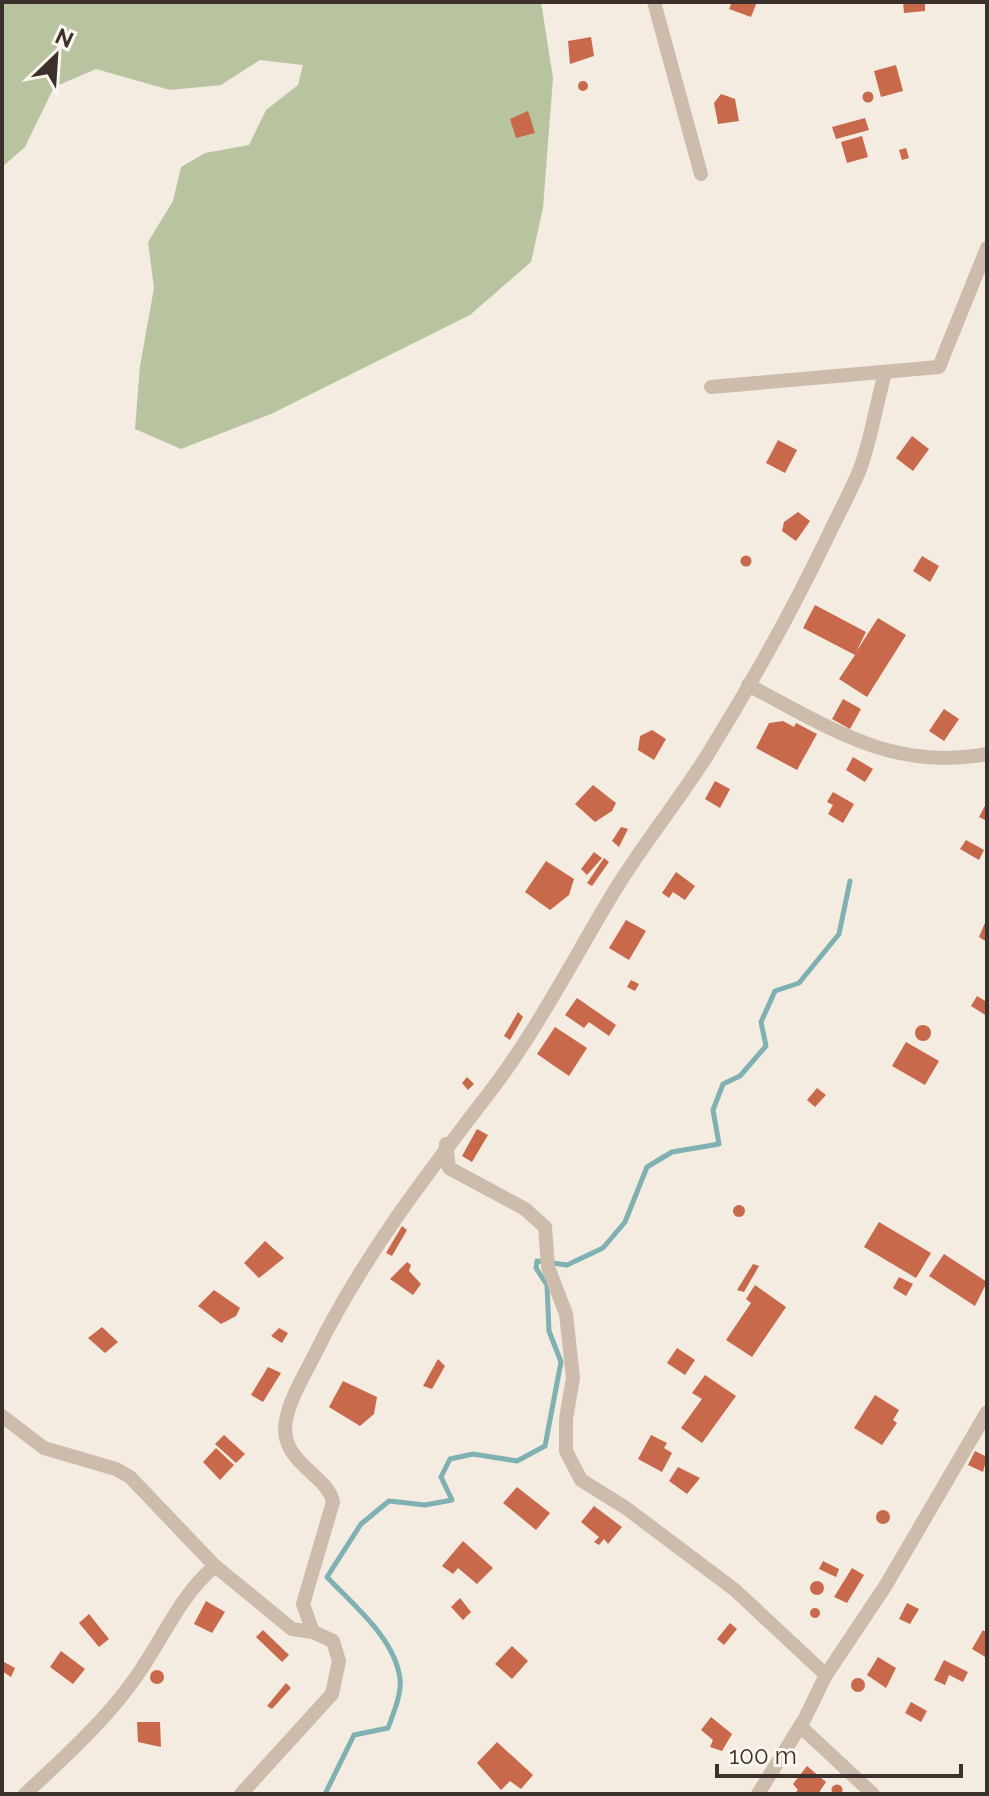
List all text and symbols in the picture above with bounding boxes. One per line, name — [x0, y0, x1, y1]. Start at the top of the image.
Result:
north arrow — [16, 16, 96, 96]
text: N — [51, 23, 78, 53]
scale bar — [717, 1728, 961, 1778]
text: 100 m — [729, 1741, 797, 1770]

